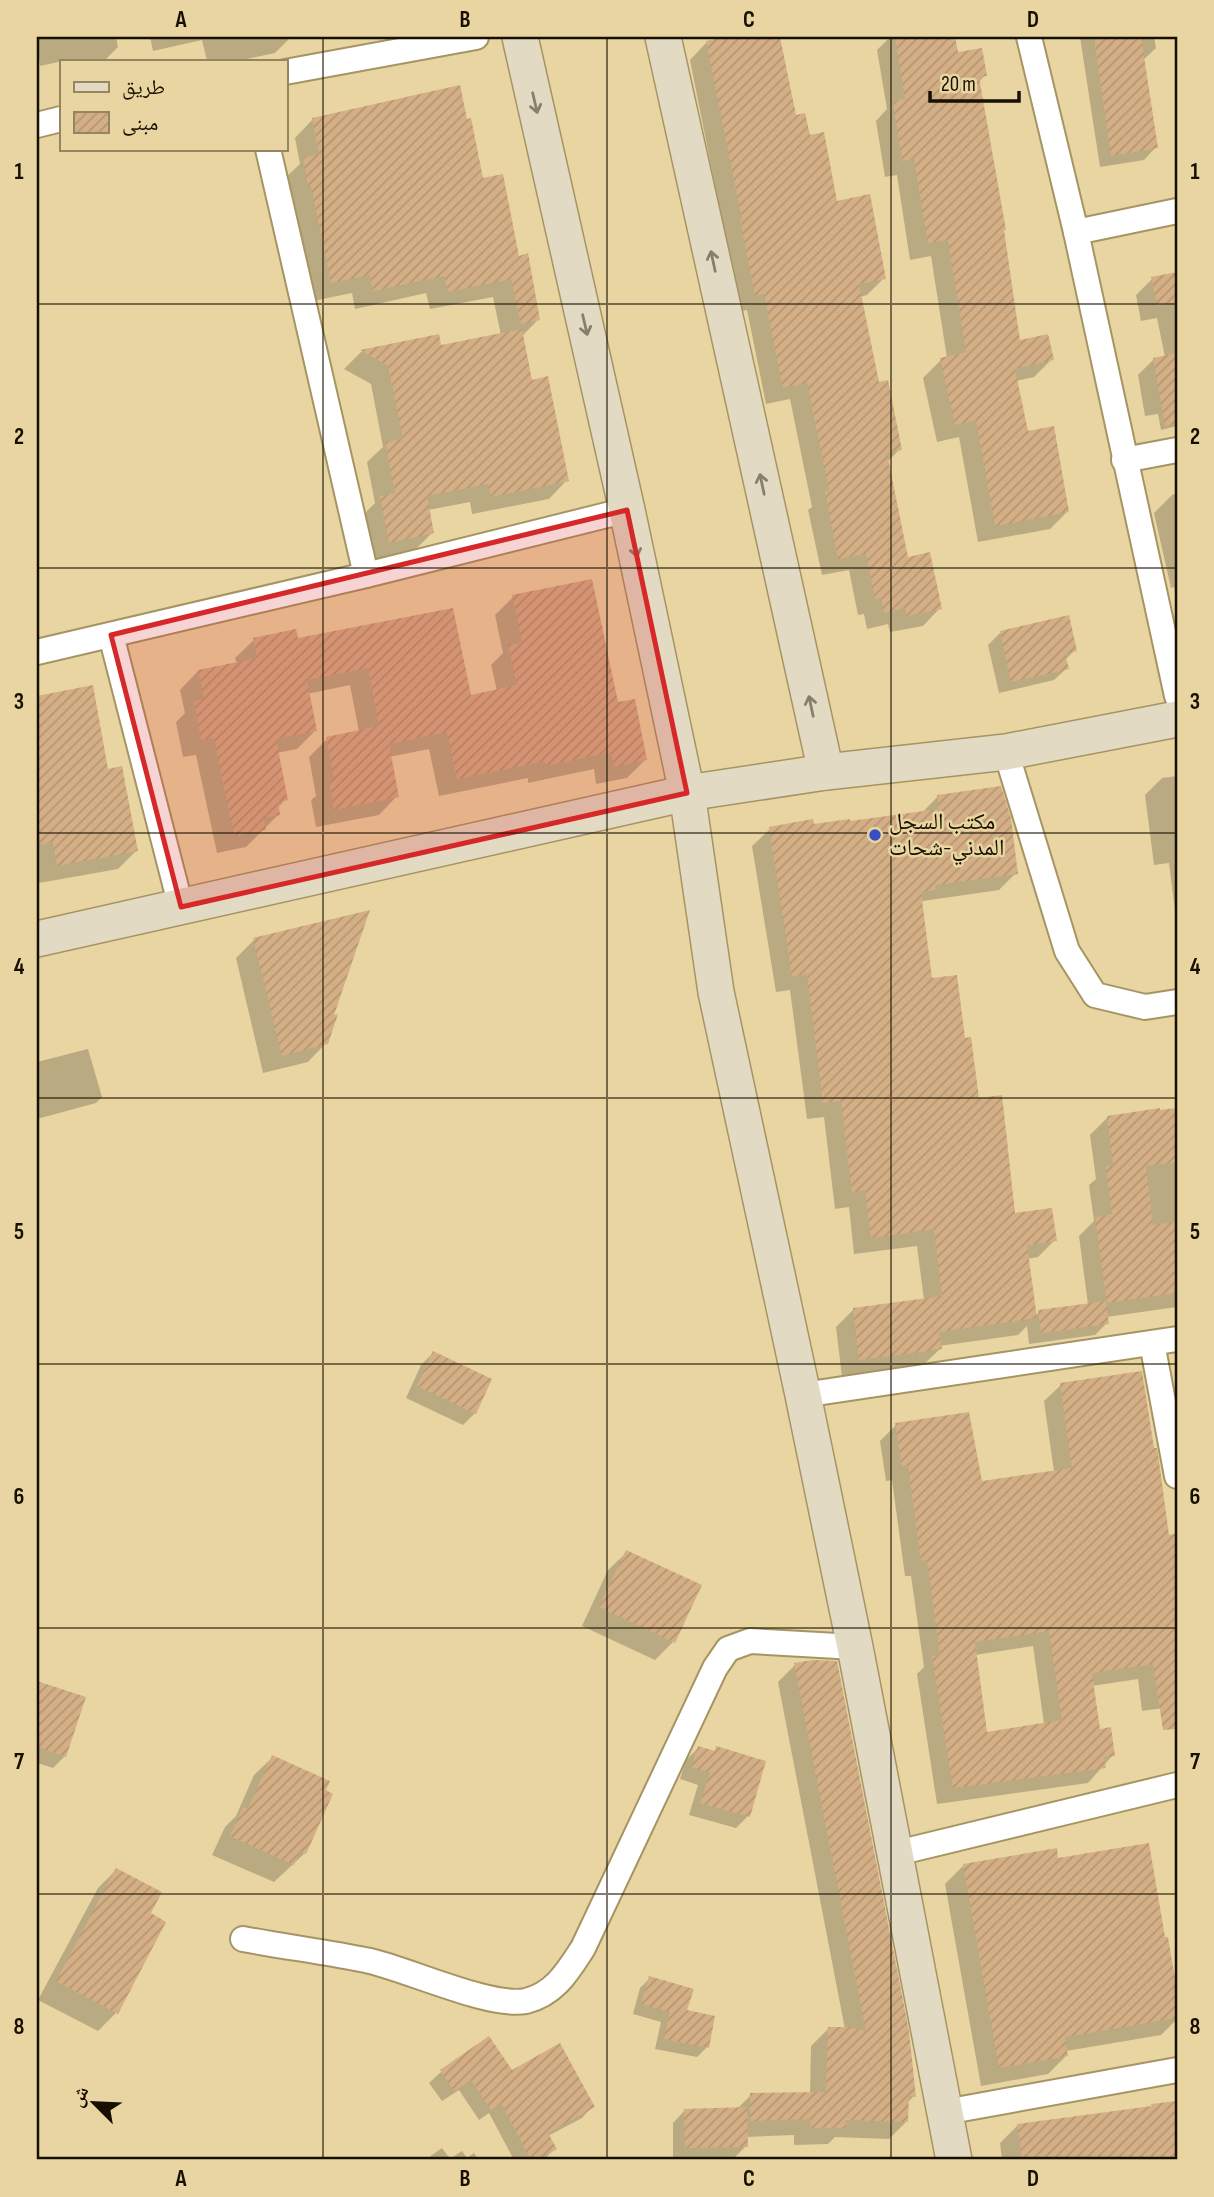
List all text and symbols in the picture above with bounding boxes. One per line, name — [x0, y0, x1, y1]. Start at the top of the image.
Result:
text: A — [175, 6, 188, 34]
text: B — [460, 6, 471, 34]
text: C — [743, 6, 755, 34]
text: D — [1027, 6, 1039, 34]
legend — [60, 60, 287, 150]
scale bar — [930, 60, 1020, 104]
text: 20 m — [941, 72, 976, 97]
text: طريق — [122, 75, 165, 100]
one-way arrow — [529, 91, 543, 114]
text: مبنى — [122, 111, 158, 136]
text: 1 — [14, 158, 24, 186]
text: 1 — [1190, 158, 1200, 186]
one-way arrow — [706, 250, 719, 273]
one-way arrow — [579, 313, 593, 336]
text: 2 — [14, 423, 24, 451]
text: 2 — [1190, 423, 1200, 451]
one-way arrow — [755, 473, 768, 496]
one-way arrow — [629, 535, 643, 558]
text: 3 — [14, 688, 24, 716]
text: 3 — [1190, 688, 1200, 716]
one-way arrow — [804, 695, 818, 718]
place label: مكتب السجل المدني-شحات — [889, 808, 1004, 866]
marker: مكتب السجل المدني-شحات — [867, 827, 883, 843]
text: 4 — [14, 953, 25, 981]
text: 4 — [1190, 953, 1201, 981]
text: 5 — [14, 1218, 24, 1246]
text: 5 — [1190, 1218, 1200, 1246]
text: 6 — [14, 1483, 24, 1511]
text: 6 — [1190, 1483, 1200, 1511]
text: 7 — [14, 1748, 24, 1776]
text: 7 — [1190, 1748, 1200, 1776]
text: 8 — [14, 2013, 25, 2041]
text: 8 — [1190, 2013, 1201, 2041]
north arrow — [60, 2068, 130, 2138]
text: ش — [65, 2083, 94, 2111]
text: A — [175, 2165, 188, 2193]
text: B — [460, 2165, 471, 2193]
text: C — [743, 2165, 755, 2193]
text: D — [1027, 2165, 1039, 2193]

